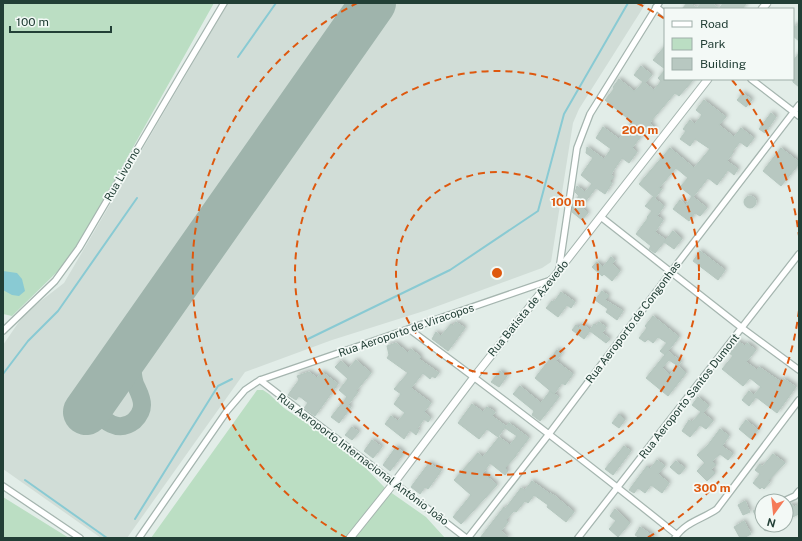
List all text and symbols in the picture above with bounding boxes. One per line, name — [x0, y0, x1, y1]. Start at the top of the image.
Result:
scale bar — [10, 8, 111, 34]
legend — [664, 8, 794, 80]
text: 100 m — [16, 15, 49, 29]
text: Road — [700, 17, 728, 31]
text: Park — [700, 37, 726, 51]
text: Building — [700, 57, 746, 71]
text: 200 m — [622, 123, 658, 137]
street label: Rua Livorno — [102, 145, 142, 203]
text: 100 m — [551, 195, 585, 209]
street label: Rua Batista de Azevedo — [486, 258, 570, 358]
street label: Rua Aeroporto de Congonhas — [583, 258, 683, 385]
centre of rings — [490, 266, 504, 280]
street label: Rua Aeroporto de Viracopos — [337, 301, 476, 359]
street label: Rua Aeroporto Santos Dumont — [637, 331, 741, 461]
street label: Rua Aeroporto Internacional Antônio João — [275, 391, 451, 527]
text: 300 m — [694, 481, 731, 495]
north arrow — [754, 493, 794, 533]
text: N — [766, 516, 777, 530]

